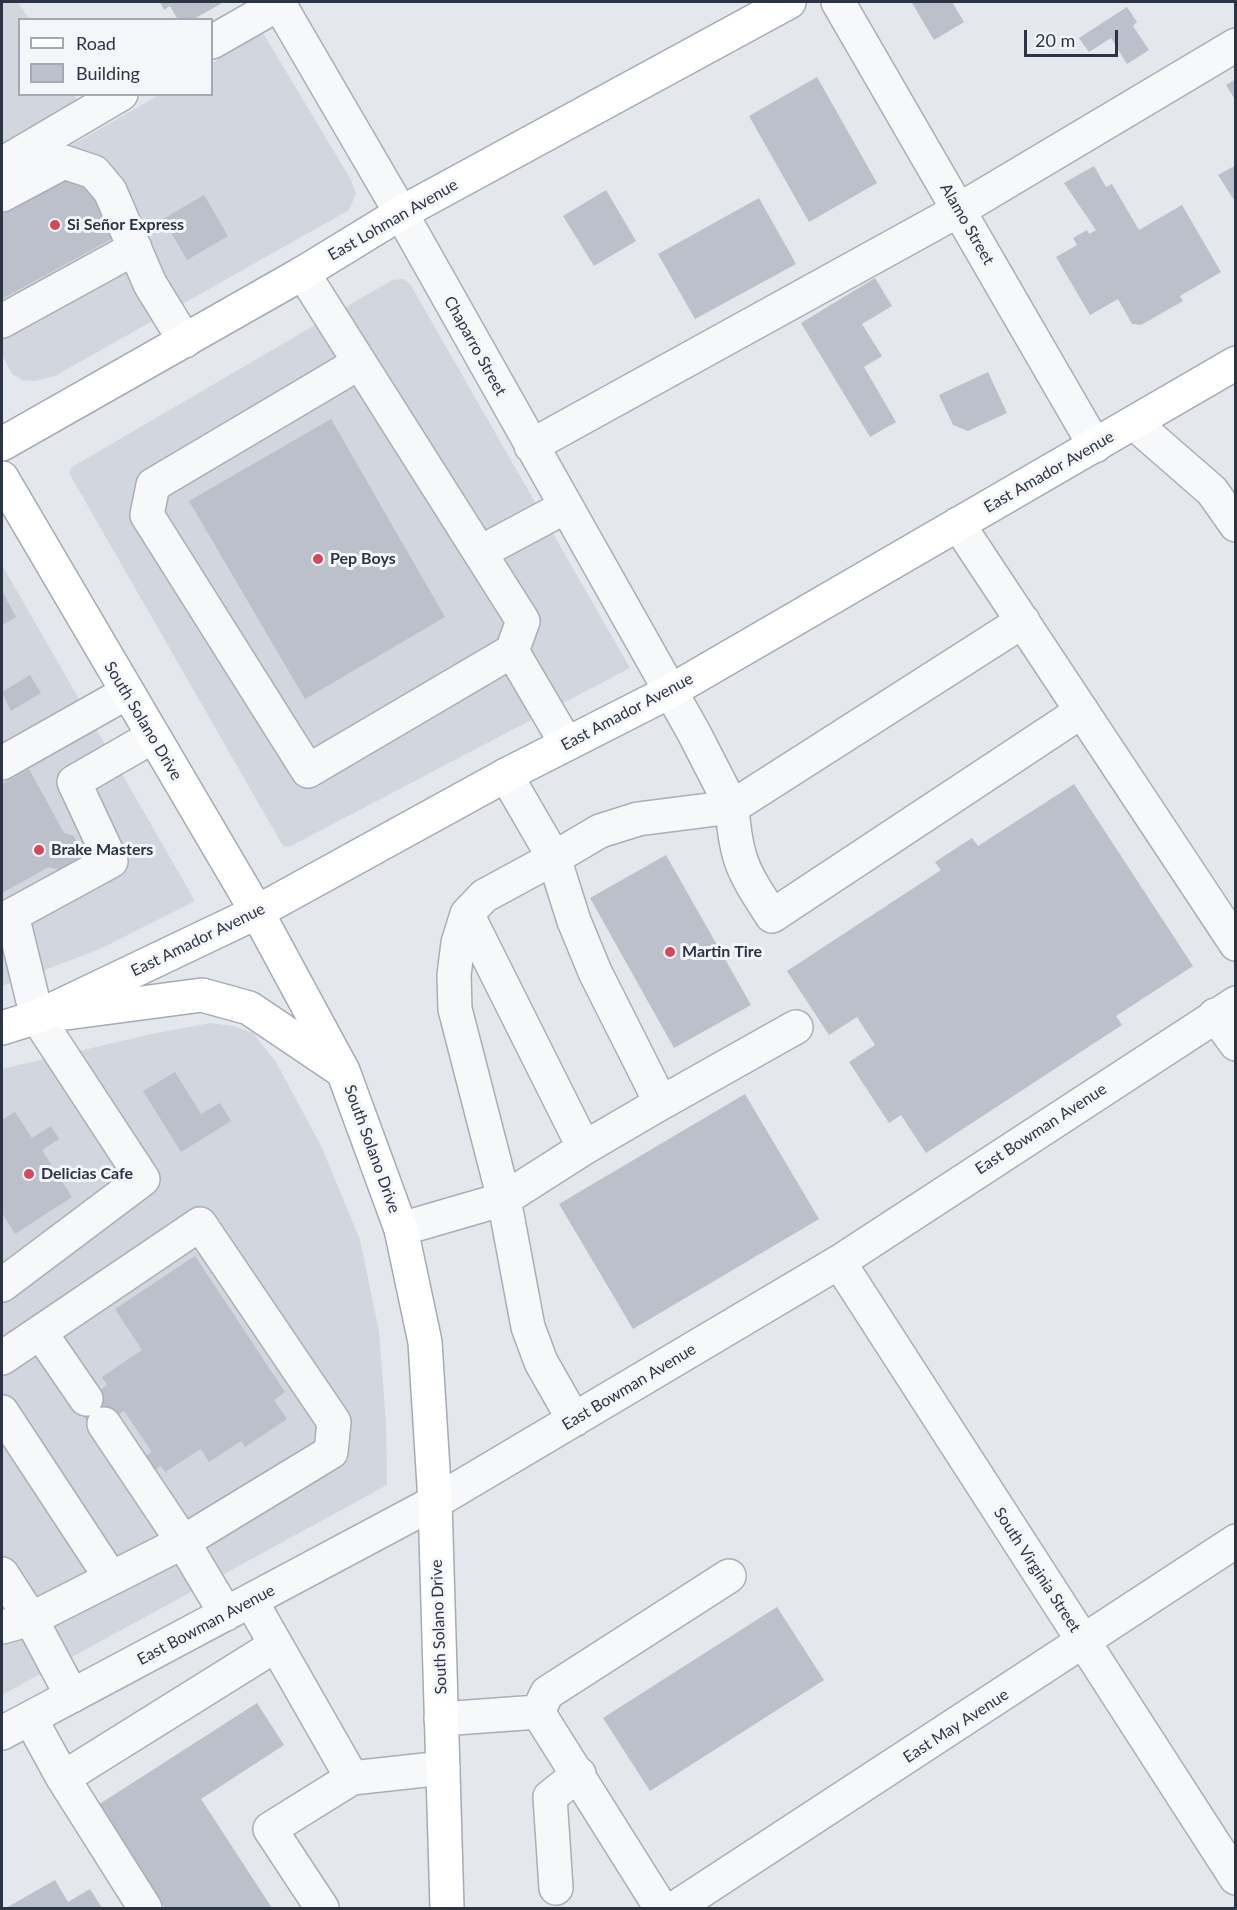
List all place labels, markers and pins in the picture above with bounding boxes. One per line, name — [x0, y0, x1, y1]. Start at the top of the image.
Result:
place label: Si Señor Express — [67, 215, 184, 235]
marker: Si Señor Express — [48, 218, 62, 232]
place label: Pep Boys — [330, 549, 396, 569]
marker: Pep Boys — [311, 552, 325, 566]
place label: Brake Masters — [51, 840, 153, 860]
marker: Brake Masters — [32, 843, 46, 857]
place label: Martin Tire — [682, 942, 762, 962]
marker: Martin Tire — [663, 945, 677, 959]
place label: Delicias Cafe — [41, 1164, 133, 1184]
marker: Delicias Cafe — [22, 1167, 36, 1181]

